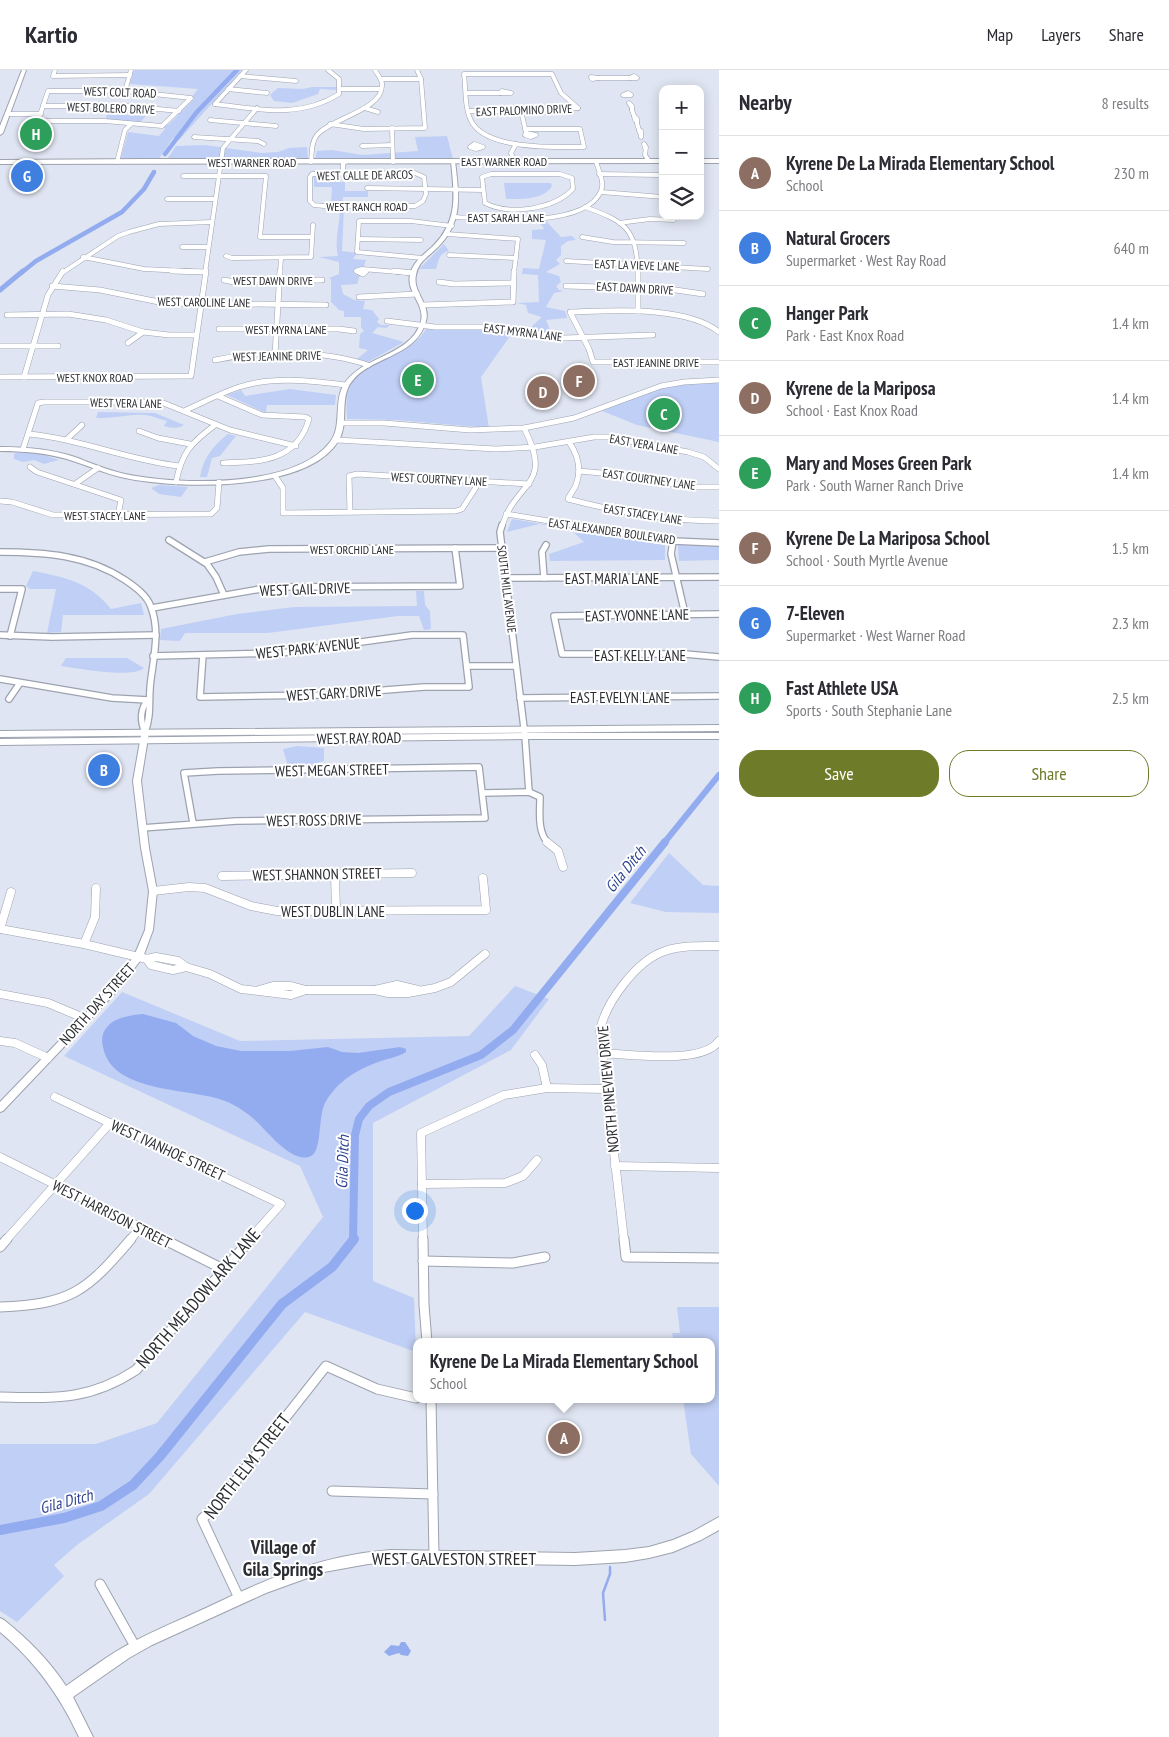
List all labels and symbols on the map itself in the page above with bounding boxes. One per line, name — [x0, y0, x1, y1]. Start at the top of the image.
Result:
street label: WEST COLT ROAD — [83, 83, 157, 101]
street label: WEST BOLERO DRIVE — [67, 99, 155, 117]
street label: EAST PALOMINO DRIVE — [476, 101, 572, 119]
pin: H — [20, 115, 52, 153]
street label: EAST WARNER ROAD — [461, 154, 547, 169]
street label: WEST WARNER ROAD — [208, 155, 296, 170]
pin: G — [11, 157, 43, 195]
street label: WEST CALLE DE ARCOS — [317, 167, 413, 183]
street label: WEST RANCH ROAD — [326, 199, 408, 214]
street label: EAST SARAH LANE — [468, 210, 544, 225]
street label: EAST LA VIEVE LANE — [594, 256, 680, 274]
street label: WEST DAWN DRIVE — [233, 273, 313, 288]
street label: EAST DAWN DRIVE — [596, 278, 674, 298]
street label: WEST CAROLINE LANE — [157, 294, 251, 310]
street label: EAST MYRNA LANE — [483, 320, 563, 344]
street label: WEST MYRNA LANE — [245, 322, 327, 337]
street label: WEST JEANINE DRIVE — [233, 348, 321, 364]
street label: EAST JEANINE DRIVE — [613, 355, 699, 370]
pin: E — [402, 361, 434, 399]
pin: F — [563, 362, 595, 400]
street label: WEST KNOX ROAD — [57, 370, 133, 385]
pin: D — [527, 373, 559, 411]
street label: WEST VERA LANE — [90, 395, 162, 411]
pin: C — [648, 395, 680, 433]
street label: EAST VERA LANE — [608, 431, 680, 457]
street label: EAST COURTNEY LANE — [601, 465, 697, 493]
street label: WEST COURTNEY LANE — [391, 469, 487, 489]
street label: EAST STACEY LANE — [603, 500, 683, 528]
street label: WEST STACEY LANE — [64, 508, 146, 523]
street label: EAST ALEXANDER BOULEVARD — [548, 515, 676, 547]
street label: WEST ORCHID LANE — [310, 542, 394, 557]
street label: SOUTH MILL AVENUE — [494, 544, 520, 634]
street label: EAST MARIA LANE — [565, 569, 659, 588]
street label: WEST GAIL DRIVE — [259, 578, 351, 600]
street label: EAST YVONNE LANE — [585, 605, 689, 625]
street label: WEST PARK AVENUE — [255, 633, 361, 663]
street label: EAST KELLY LANE — [594, 646, 686, 665]
street label: WEST GARY DRIVE — [286, 681, 382, 705]
street label: EAST EVELYN LANE — [570, 688, 670, 707]
street label: WEST RAY ROAD — [316, 728, 402, 748]
pin: B — [88, 751, 120, 789]
street label: WEST MEGAN STREET — [275, 760, 389, 780]
street label: WEST ROSS DRIVE — [266, 810, 362, 830]
water label: Gila Ditch — [600, 841, 650, 896]
street label: WEST SHANNON STREET — [252, 863, 382, 885]
street label: WEST DUBLIN LANE — [281, 902, 385, 921]
street label: NORTH DAY STREET — [55, 959, 139, 1049]
street label: NORTH PINEVIEW DRIVE — [593, 1025, 623, 1153]
street label: WEST IVANHOE STREET — [108, 1115, 228, 1185]
water label: Gila Ditch — [331, 1134, 353, 1189]
street label: WEST HARRISON STREET — [49, 1176, 175, 1252]
your location — [402, 1198, 428, 1224]
street label: NORTH MEADOWLARK LANE — [131, 1223, 265, 1373]
street label: NORTH ELM STREET — [199, 1409, 295, 1523]
pin: A — [548, 1419, 580, 1457]
water label: Gila Ditch — [37, 1484, 95, 1518]
district label: Village of Gila Springs — [243, 1535, 324, 1581]
street label: WEST GALVESTON STREET — [372, 1547, 536, 1570]

